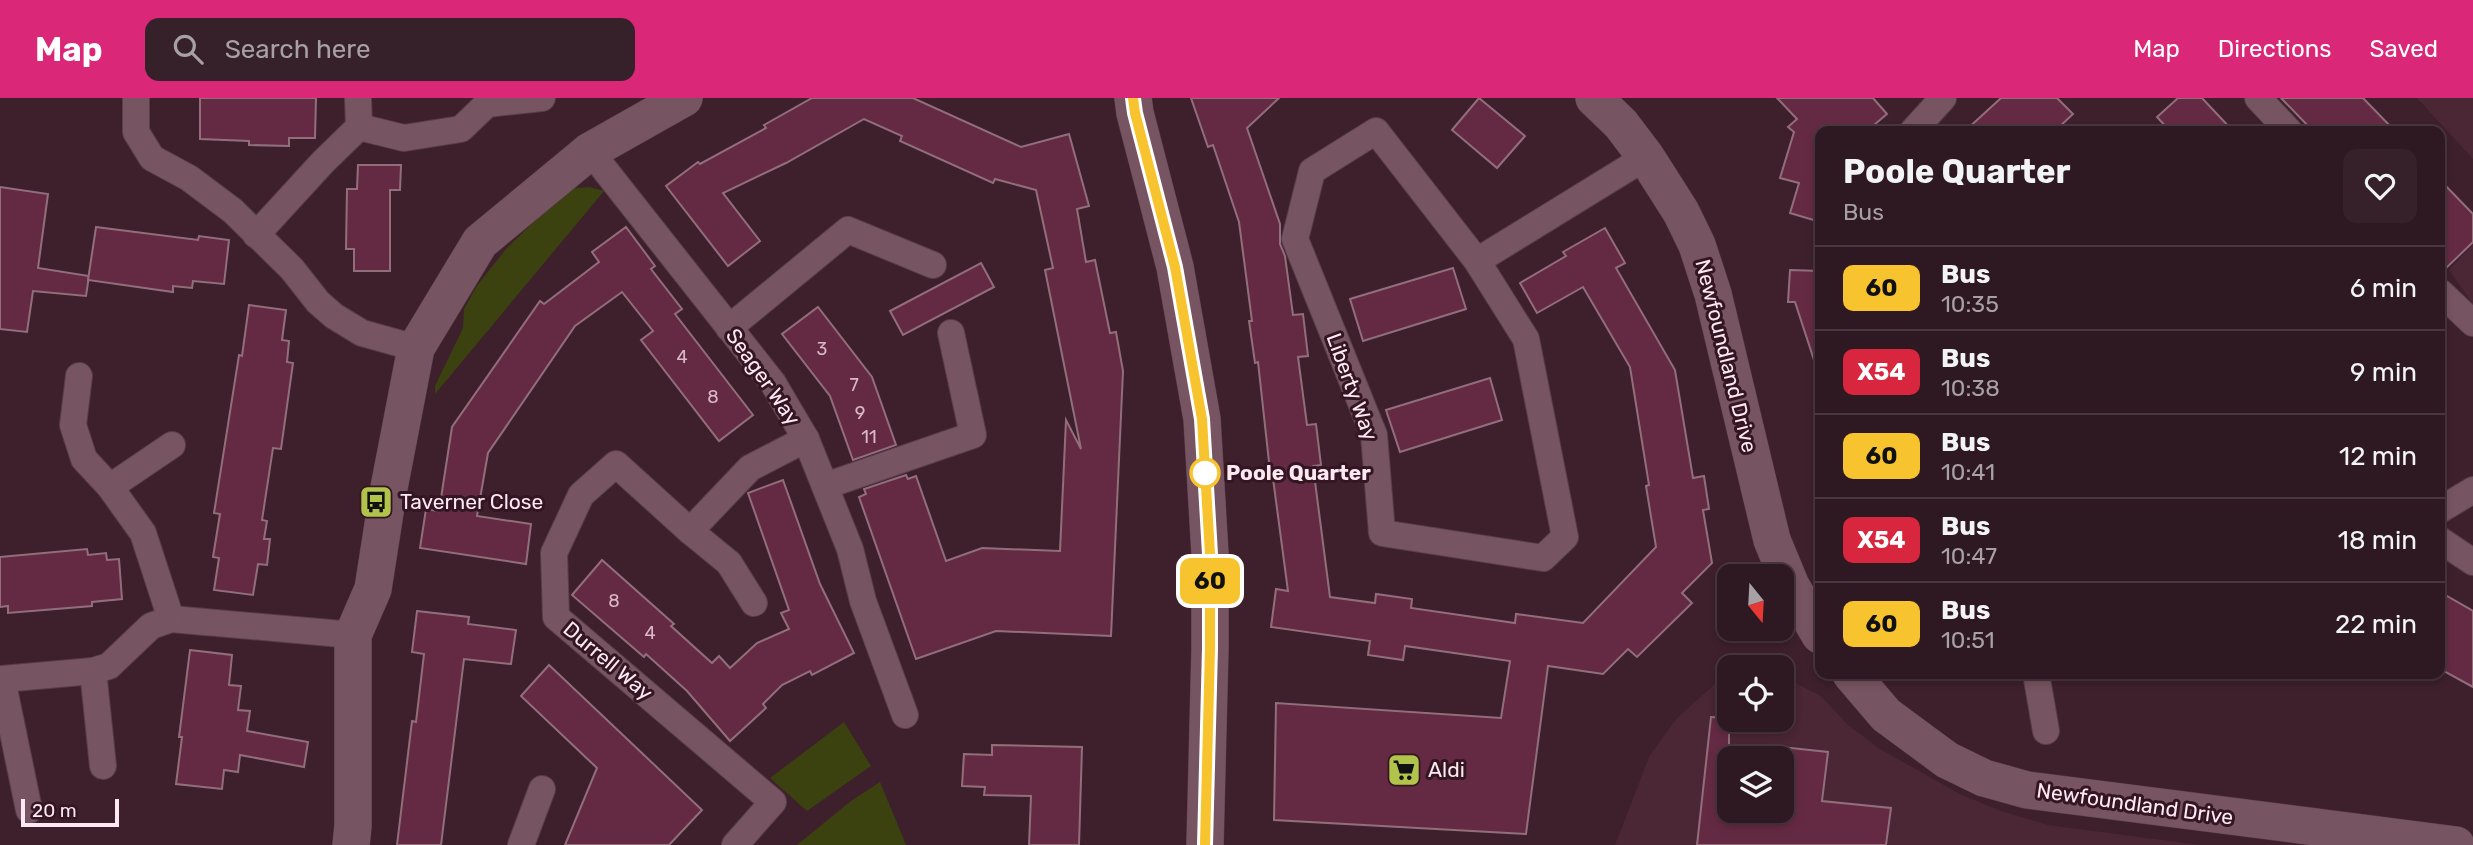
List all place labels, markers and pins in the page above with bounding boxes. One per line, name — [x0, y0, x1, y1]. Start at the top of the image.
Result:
marker: Poole Quarter — [1190, 458, 1220, 488]
place label: Poole Quarter — [1226, 460, 1371, 485]
bus stop icon: Taverner Close — [357, 483, 395, 521]
place label: Taverner Close — [400, 489, 543, 514]
supermarket icon: Aldi — [1385, 751, 1423, 789]
place label: Aldi — [1428, 757, 1465, 782]

